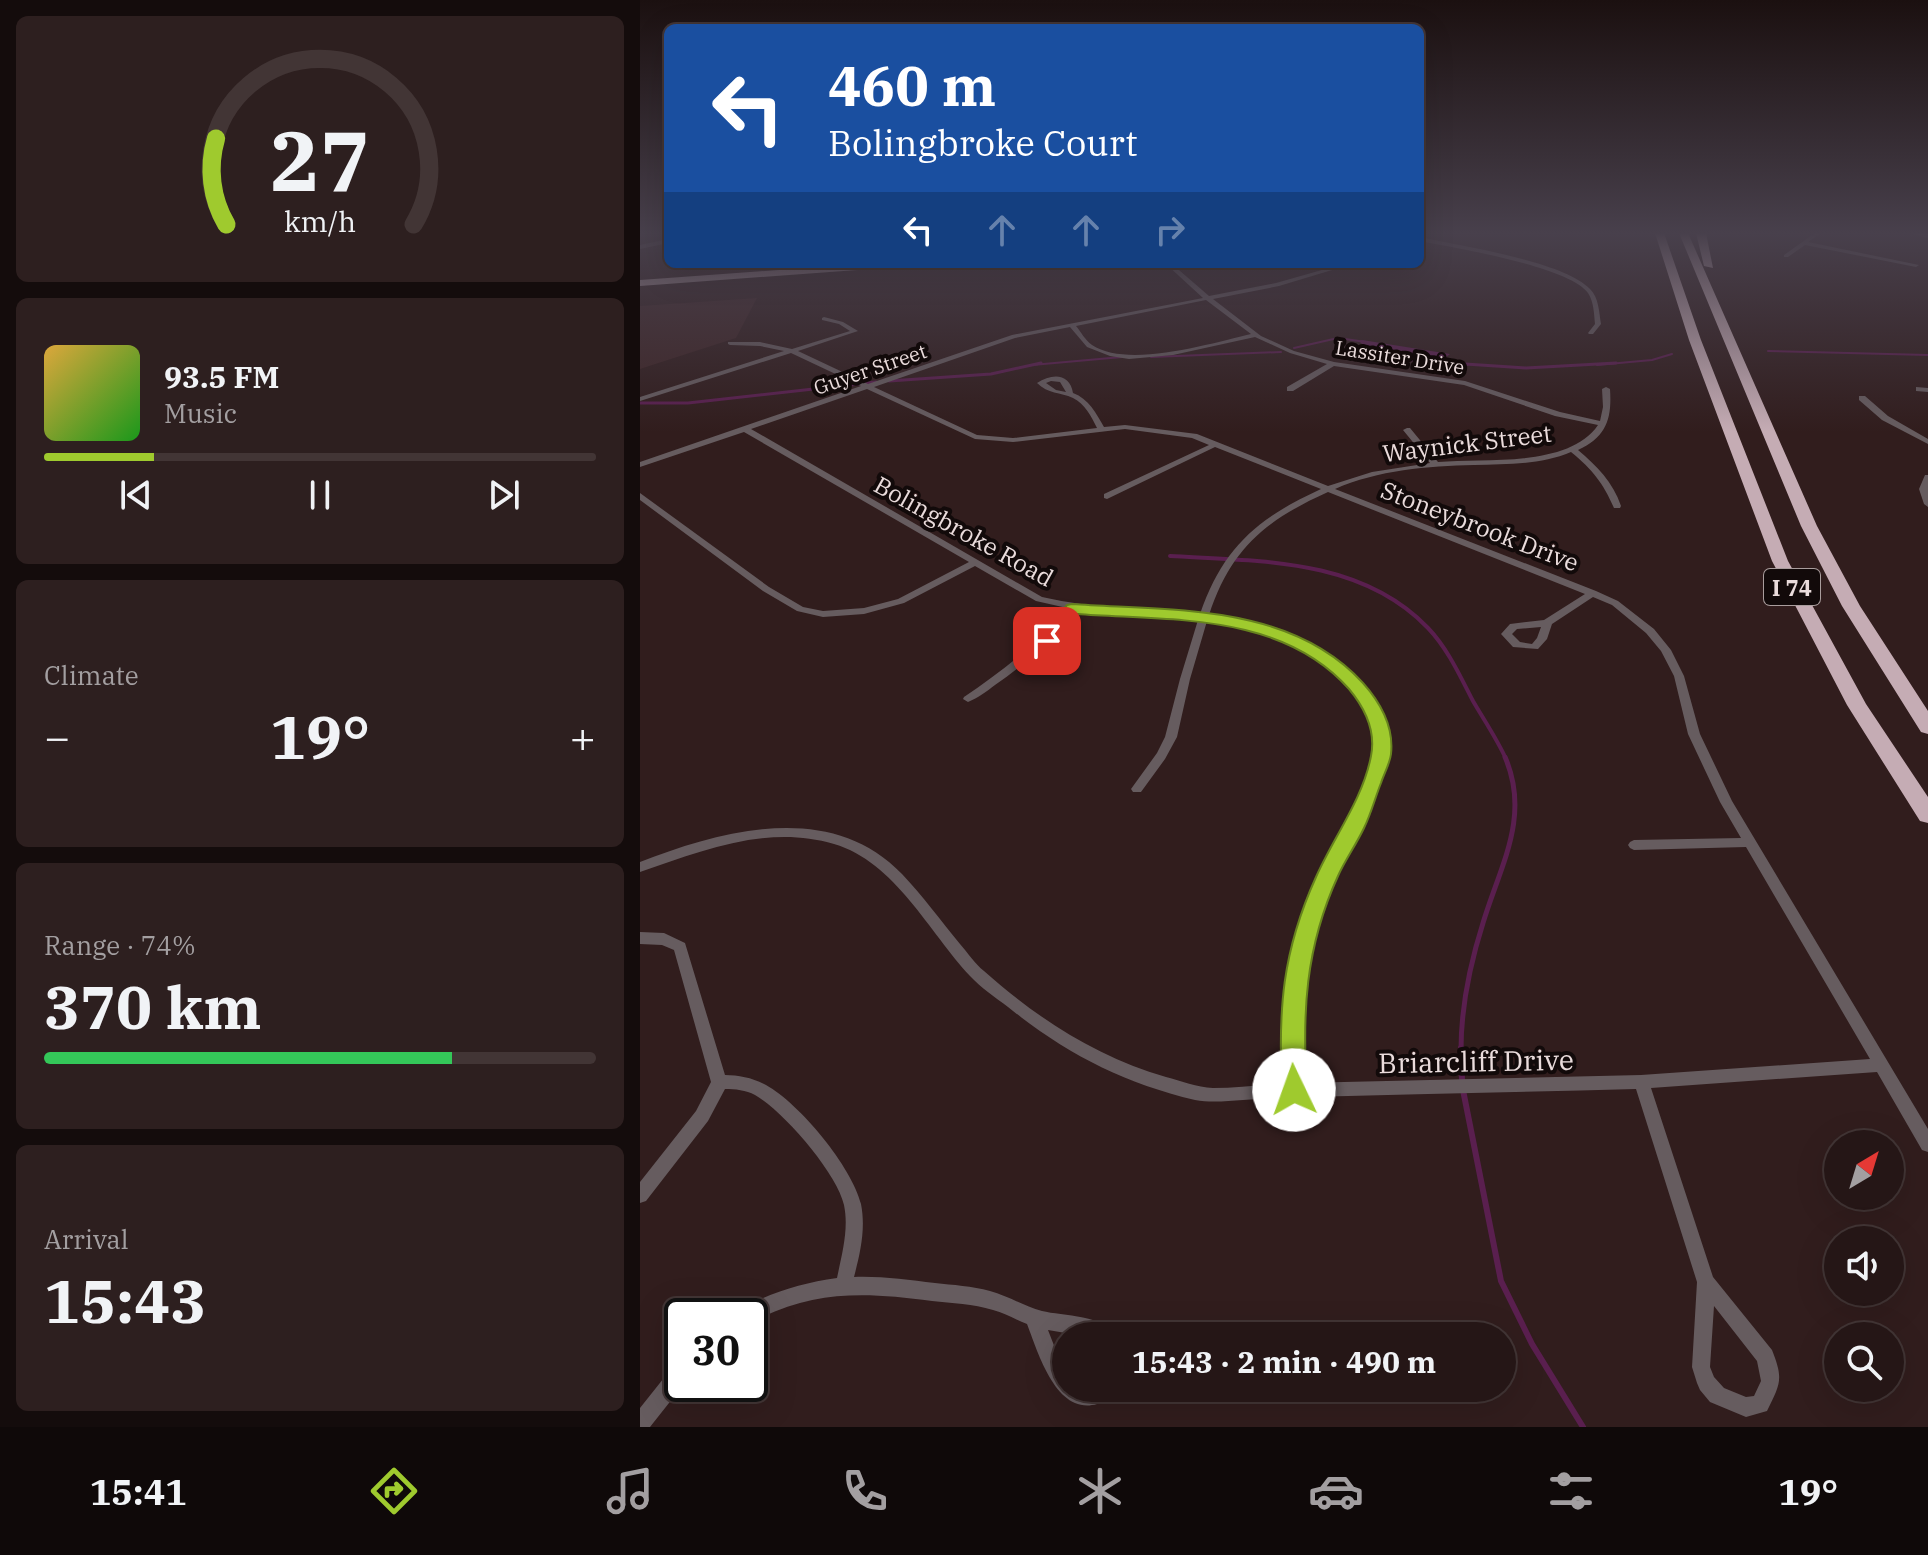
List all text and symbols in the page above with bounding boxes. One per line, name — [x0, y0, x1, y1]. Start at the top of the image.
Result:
text: 460 m — [828, 49, 996, 121]
icon: left — [696, 56, 800, 160]
text: 27 — [270, 106, 370, 214]
text: Bolingbroke Court — [828, 119, 1138, 166]
text: km/h — [284, 203, 356, 240]
icon: left — [896, 208, 940, 252]
icon: ahead — [980, 208, 1024, 252]
icon: ahead — [1064, 208, 1108, 252]
icon: right — [1148, 208, 1192, 252]
street label: Lassiter Drive — [1334, 333, 1466, 381]
street label: Guyer Street — [810, 337, 930, 401]
text: 93.5 FM — [164, 357, 279, 396]
text: Music — [164, 396, 237, 430]
street label: Waynick Street — [1381, 417, 1553, 469]
street label: Bolingbroke Road — [869, 468, 1059, 594]
icon: previous — [114, 473, 158, 517]
icon: pause — [298, 473, 342, 517]
icon: next — [482, 473, 526, 517]
street label: Stoneybrook Drive — [1376, 474, 1584, 578]
road number: I 74 — [1764, 569, 1820, 605]
pin — [1013, 607, 1081, 675]
icon: arrive — [1025, 619, 1069, 663]
text: Climate — [44, 658, 139, 692]
text: 19° — [270, 697, 370, 776]
text: − — [44, 708, 70, 765]
text: + — [570, 708, 596, 765]
text: Range · 74% — [44, 928, 196, 962]
text: 370 km — [44, 967, 262, 1046]
street label: Briarcliff Drive — [1378, 1041, 1574, 1081]
position arrow — [1252, 1048, 1336, 1132]
north arrow — [1824, 1130, 1904, 1210]
map controls — [1824, 1130, 1904, 1402]
text: Arrival — [44, 1222, 129, 1256]
button: sound — [1824, 1226, 1904, 1306]
text: 15:43 — [44, 1261, 206, 1340]
speed limit sign: 30 — [664, 1298, 768, 1402]
button: search — [1824, 1322, 1904, 1402]
text: 15:43 · 2 min · 490 m — [1132, 1342, 1436, 1381]
icon: directions — [366, 1463, 422, 1519]
icon: music — [602, 1463, 658, 1519]
icon: phone — [837, 1463, 893, 1519]
icon: climate — [1072, 1463, 1128, 1519]
icon: car — [1308, 1463, 1364, 1519]
icon: filters — [1543, 1463, 1599, 1519]
text: 15:41 — [90, 1468, 187, 1515]
text: 19° — [1778, 1468, 1838, 1515]

